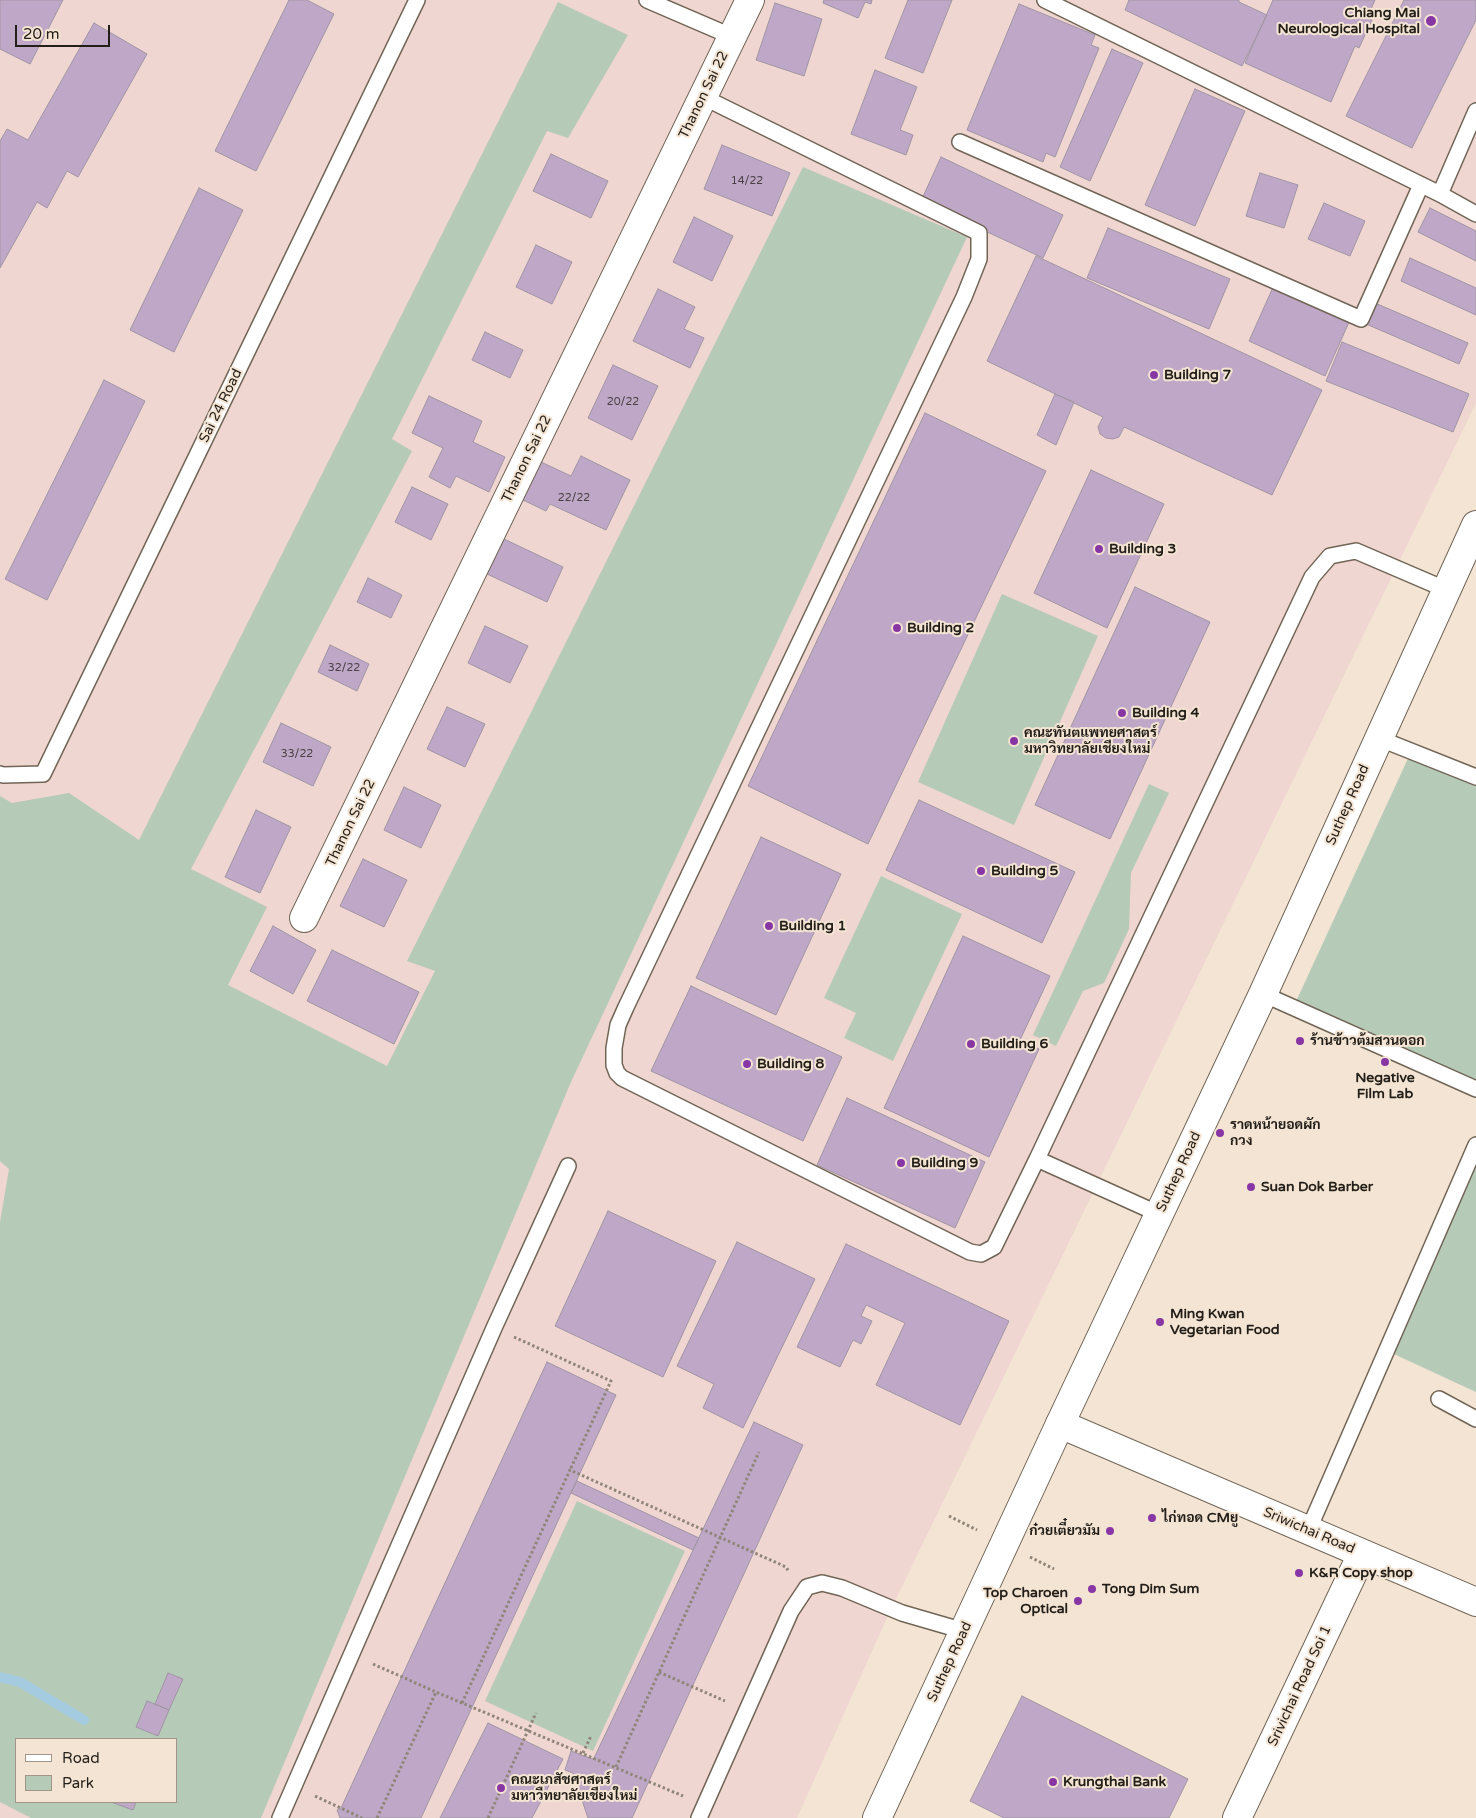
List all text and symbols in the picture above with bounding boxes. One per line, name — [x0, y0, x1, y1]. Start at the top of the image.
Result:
place label: Chiang Mai Neurological Hospital — [1277, 5, 1420, 38]
marker: Chiang Mai Neurological Hospital — [1424, 14, 1438, 28]
scale bar — [18, 15, 112, 47]
text: 20 m — [23, 25, 60, 43]
street label: Thanon Sai 22 — [676, 49, 732, 141]
house number: 14/22 — [731, 174, 763, 188]
street label: Sai 24 Road — [196, 366, 246, 446]
place label: Building 7 — [1164, 367, 1231, 383]
marker: Building 7 — [1148, 369, 1160, 381]
house number: 20/22 — [607, 395, 639, 409]
street label: Thanon Sai 22 — [499, 413, 555, 505]
house number: 22/22 — [558, 491, 590, 505]
place label: Building 3 — [1109, 541, 1176, 557]
marker: Building 3 — [1093, 543, 1105, 555]
place label: Building 2 — [907, 620, 974, 636]
marker: Building 2 — [891, 622, 903, 634]
house number: 32/22 — [328, 661, 360, 675]
place label: Building 4 — [1132, 705, 1199, 721]
marker: Building 4 — [1116, 707, 1128, 719]
place label: คณะทันตแพทยศาสตร์ มหาวิทยาลัยเชียงใหม่ — [1024, 725, 1157, 758]
marker: คณะทันตแพทยศาสตร์ มหาวิทยาลัยเชียงใหม่ — [1008, 735, 1020, 747]
house number: 33/22 — [281, 747, 313, 761]
street label: Suthep Road — [1323, 762, 1373, 848]
street label: Thanon Sai 22 — [323, 777, 379, 869]
place label: Building 5 — [991, 863, 1058, 879]
marker: Building 5 — [975, 865, 987, 877]
place label: Building 1 — [779, 918, 846, 934]
marker: Building 1 — [763, 920, 775, 932]
place label: ร้านข้าวต้มสวนดอก — [1310, 1033, 1425, 1049]
marker: ร้านข้าวต้มสวนดอก — [1294, 1035, 1306, 1047]
place label: Building 6 — [981, 1036, 1048, 1052]
marker: Building 6 — [965, 1038, 977, 1050]
place label: Building 8 — [757, 1056, 824, 1072]
marker: Negative Film Lab — [1379, 1056, 1391, 1068]
marker: Building 8 — [741, 1058, 753, 1070]
place label: Negative Film Lab — [1355, 1070, 1415, 1102]
place label: ราดหน้ายอดผัก กวง — [1230, 1117, 1321, 1150]
marker: ราดหน้ายอดผัก กวง — [1214, 1127, 1226, 1139]
street label: Suthep Road — [1153, 1129, 1205, 1215]
place label: Building 9 — [911, 1155, 978, 1171]
marker: Building 9 — [895, 1157, 907, 1169]
place label: Suan Dok Barber — [1261, 1179, 1373, 1195]
marker: Suan Dok Barber — [1245, 1181, 1257, 1193]
place label: Ming Kwan Vegetarian Food — [1170, 1306, 1280, 1338]
marker: Ming Kwan Vegetarian Food — [1154, 1316, 1166, 1328]
street label: Sriwichai Road — [1261, 1504, 1357, 1558]
place label: ไก่ทอด CMยู — [1162, 1510, 1238, 1526]
marker: ไก่ทอด CMยู — [1146, 1512, 1158, 1524]
place label: ก๋วยเตี๋ยวมัม — [1029, 1523, 1100, 1539]
marker: ก๋วยเตี๋ยวมัม — [1104, 1525, 1116, 1537]
place label: K&R Copy shop — [1309, 1565, 1413, 1581]
marker: K&R Copy shop — [1293, 1567, 1305, 1579]
place label: Tong Dim Sum — [1102, 1581, 1199, 1597]
marker: Tong Dim Sum — [1086, 1583, 1098, 1595]
place label: Top Charoen Optical — [983, 1585, 1068, 1618]
marker: Top Charoen Optical — [1072, 1595, 1084, 1607]
street label: Suthep Road — [924, 1619, 976, 1705]
street label: Srivichai Road Soi 1 — [1265, 1623, 1335, 1749]
legend — [15, 1738, 178, 1803]
text: Road — [62, 1749, 100, 1767]
place label: คณะเภสัชศาสตร์ มหาวืทยาลัยเชียงใหม่ — [511, 1772, 637, 1804]
text: Park — [62, 1774, 94, 1792]
place label: Krungthai Bank — [1063, 1774, 1166, 1790]
marker: Krungthai Bank — [1047, 1776, 1059, 1788]
marker: คณะเภสัชศาสตร์ มหาวืทยาลัยเชียงใหม่ — [495, 1782, 507, 1794]

